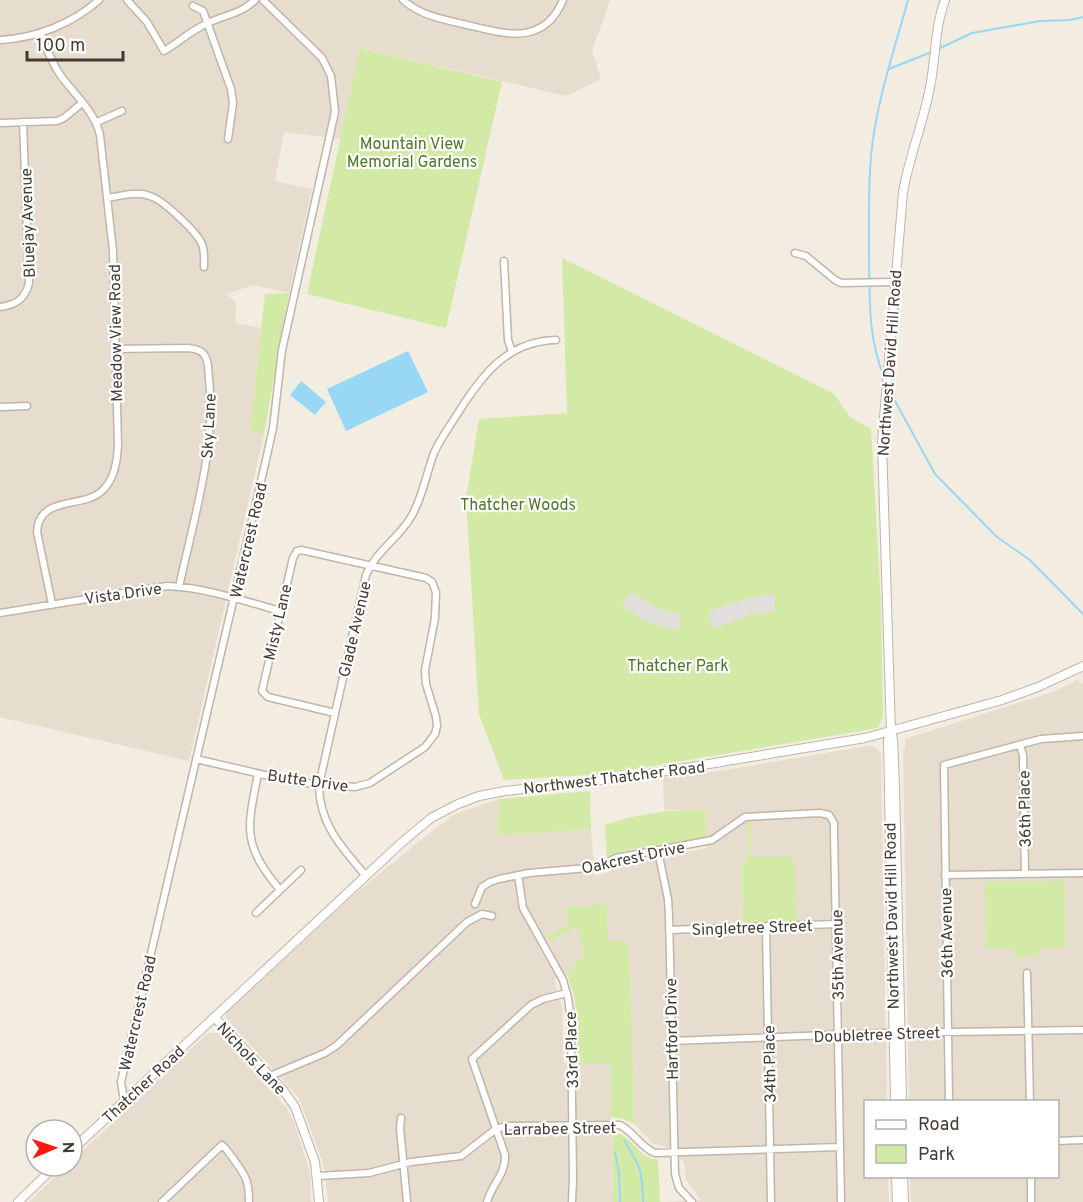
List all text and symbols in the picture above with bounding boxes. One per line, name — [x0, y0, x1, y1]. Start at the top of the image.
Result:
scale bar — [27, 24, 123, 62]
text: 100 m — [36, 35, 85, 58]
park label: Mountain View Memorial Gardens — [347, 135, 477, 173]
street label: Bluejay Avenue — [17, 168, 41, 278]
street label: Meadow View Road — [106, 264, 128, 402]
street label: Northwest David Hill Road — [875, 269, 907, 457]
street label: Sky Lane — [198, 393, 222, 459]
street label: Watercrest Road — [227, 481, 273, 600]
park label: Thatcher Woods — [460, 496, 576, 516]
street label: Glade Avenue — [335, 579, 377, 679]
street label: Vista Drive — [83, 580, 163, 610]
street label: Misty Lane — [260, 582, 297, 663]
park label: Thatcher Park — [627, 657, 729, 677]
street label: Northwest Thatcher Road — [522, 758, 706, 800]
street label: Butte Drive — [266, 766, 349, 798]
street label: 36th Place — [1015, 770, 1037, 848]
street label: Northwest David Hill Road — [881, 823, 905, 1009]
street label: Oakcrest Drive — [580, 838, 687, 880]
street label: 36th Avenue — [937, 888, 959, 978]
street label: 35th Avenue — [828, 909, 850, 1001]
street label: Singletree Street — [691, 917, 813, 941]
street label: Watercrest Road — [116, 954, 162, 1073]
street label: Hartford Drive — [662, 978, 684, 1080]
street label: 33rd Place — [562, 1011, 584, 1089]
street label: Nichols Lane — [212, 1019, 289, 1100]
street label: Doubletree Street — [813, 1024, 941, 1048]
street label: 34th Place — [760, 1025, 782, 1103]
street label: Thatcher Road — [99, 1042, 190, 1129]
legend — [864, 1100, 1059, 1178]
text: Road — [918, 1114, 960, 1137]
north arrow — [24, 1118, 84, 1178]
street label: Larrabee Street — [504, 1119, 616, 1141]
text: N — [57, 1141, 77, 1154]
text: Park — [918, 1144, 955, 1167]

